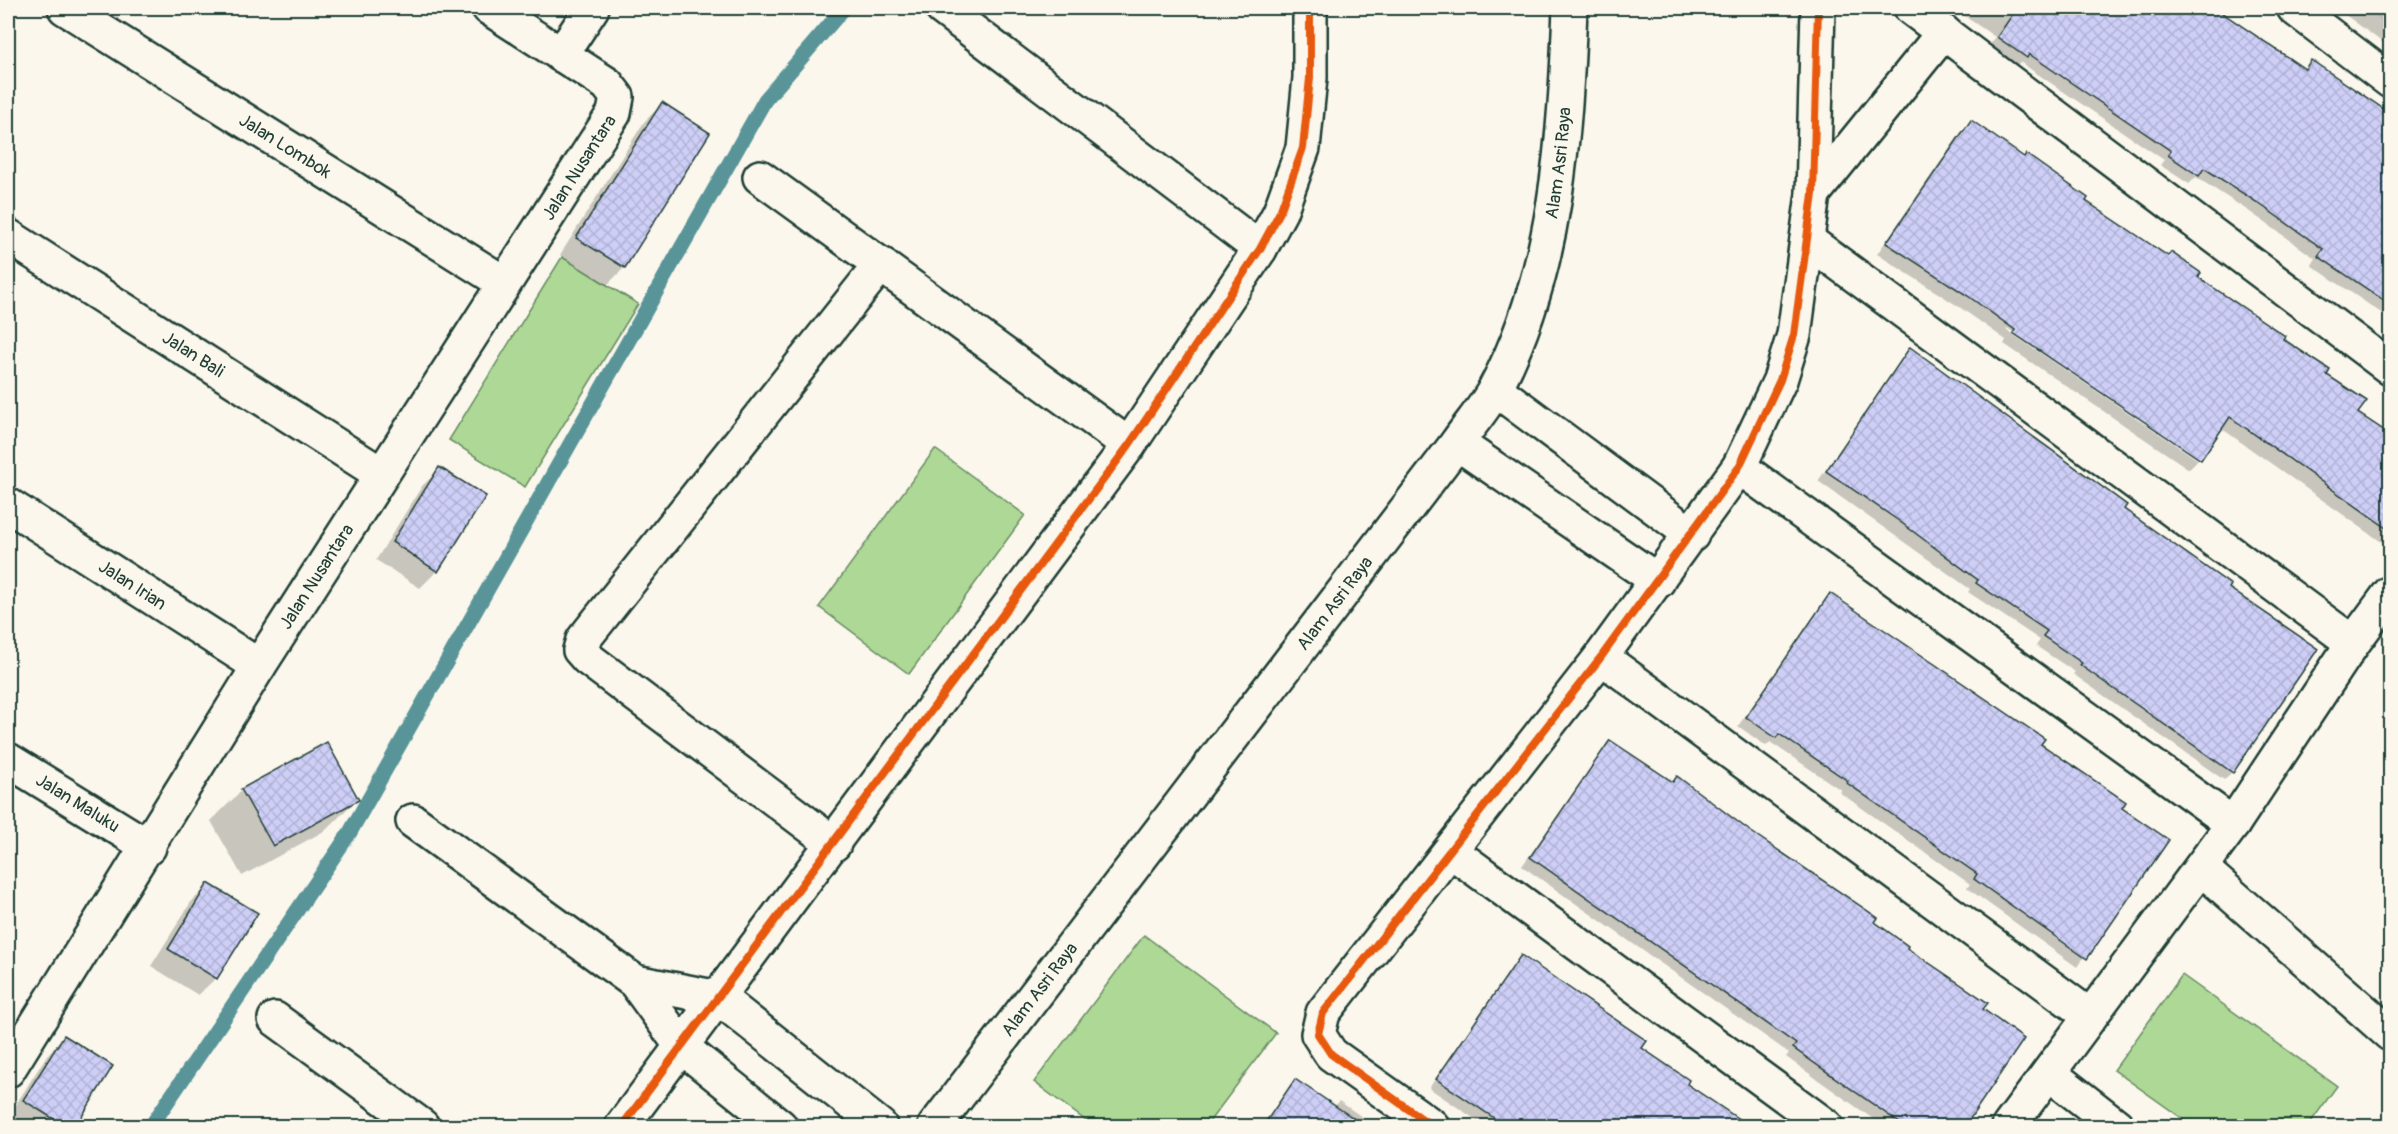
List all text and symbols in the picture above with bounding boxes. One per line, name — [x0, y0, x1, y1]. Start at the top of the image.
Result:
street label: Alam Asri Raya — [1540, 106, 1576, 221]
street label: Jalan Lombok — [235, 109, 336, 184]
street label: Jalan Nusantara — [537, 110, 621, 225]
street label: Jalan Bali — [158, 326, 229, 383]
street label: Jalan Nusantara — [274, 519, 359, 634]
street label: Alam Asri Raya — [1291, 552, 1378, 655]
street label: Jalan Irian — [94, 555, 171, 615]
street label: Jalan Maluku — [32, 768, 124, 838]
street label: Alam Asri Raya — [996, 938, 1083, 1041]

